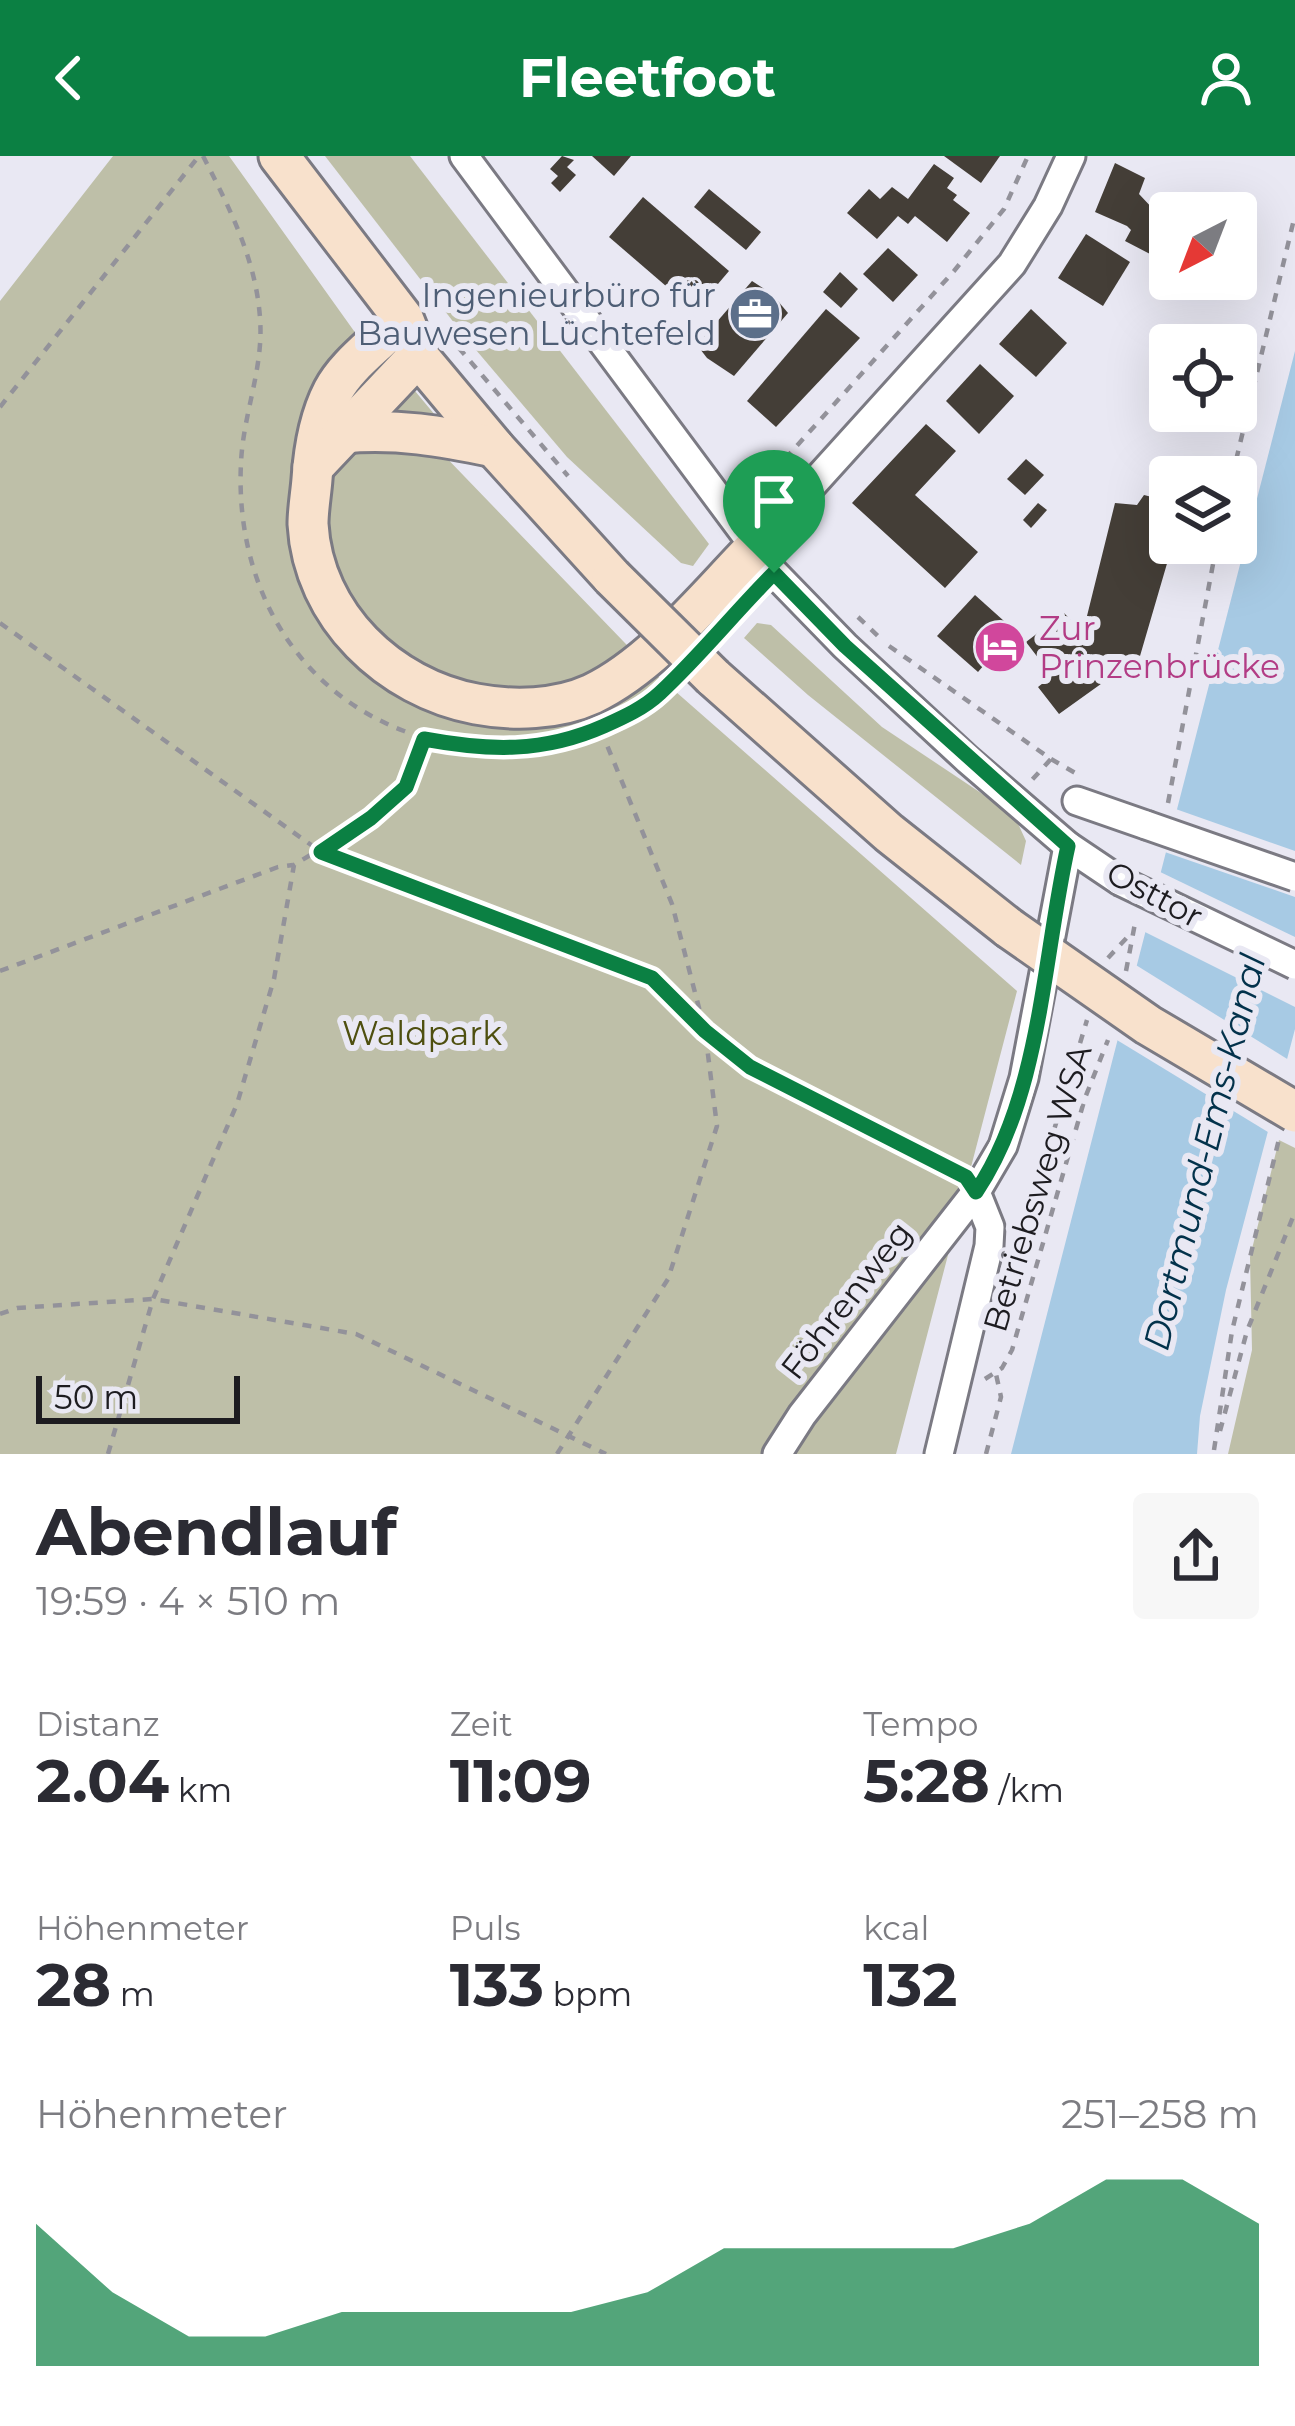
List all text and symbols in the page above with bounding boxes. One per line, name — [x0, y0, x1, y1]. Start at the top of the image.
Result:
icon: back — [36, 45, 102, 111]
text: Fleetfoot — [519, 45, 776, 111]
icon: person — [1193, 45, 1259, 111]
north arrow — [1149, 192, 1257, 300]
map controls — [1149, 192, 1257, 564]
place label: Ingenieurbüro für Bauwesen Lüchtefeld — [357, 275, 716, 353]
office icon: Ingenieurbüro für Bauwesen Lüchtefeld — [727, 286, 783, 342]
button: locate — [1149, 324, 1257, 432]
pin — [723, 450, 825, 573]
button: layers — [1149, 456, 1257, 564]
icon: arrive — [741, 468, 807, 534]
place label: Zur Prinzenbrücke — [1039, 608, 1280, 686]
hotel icon: Zur Prinzenbrücke — [972, 619, 1028, 675]
street label: Osttor — [1100, 852, 1210, 936]
water label: Dortmund-Ems-Kanal — [1133, 949, 1275, 1355]
park label: Waldpark — [342, 1013, 502, 1053]
street label: Betriebsweg WSA — [974, 1039, 1100, 1336]
street label: Föhrenweg — [772, 1213, 920, 1387]
scale bar — [36, 1370, 240, 1423]
text: 50 m — [54, 1377, 138, 1417]
text: Abendlauf — [36, 1491, 397, 1572]
button: share — [1133, 1493, 1259, 1619]
text: 19:59 · 4 × 510 m — [36, 1577, 340, 1625]
text: Distanz — [36, 1704, 160, 1744]
text: Zeit — [450, 1704, 513, 1744]
text: Tempo — [863, 1704, 978, 1744]
text: 2.04 — [36, 1744, 169, 1817]
text: 11:09 — [450, 1744, 591, 1817]
text: 5:28 — [863, 1744, 990, 1817]
text: km — [169, 1770, 232, 1810]
text: /km — [990, 1770, 1064, 1810]
text: Höhenmeter — [36, 1908, 249, 1948]
text: Puls — [450, 1908, 521, 1948]
text: kcal — [863, 1908, 929, 1948]
text: 28 — [36, 1948, 111, 2021]
text: 133 — [450, 1948, 544, 2021]
text: 132 — [863, 1948, 957, 2021]
text: m — [111, 1974, 155, 2014]
text: bpm — [544, 1974, 632, 2014]
text: Höhenmeter — [36, 2090, 288, 2138]
text: 251–258 m — [1061, 2090, 1259, 2138]

